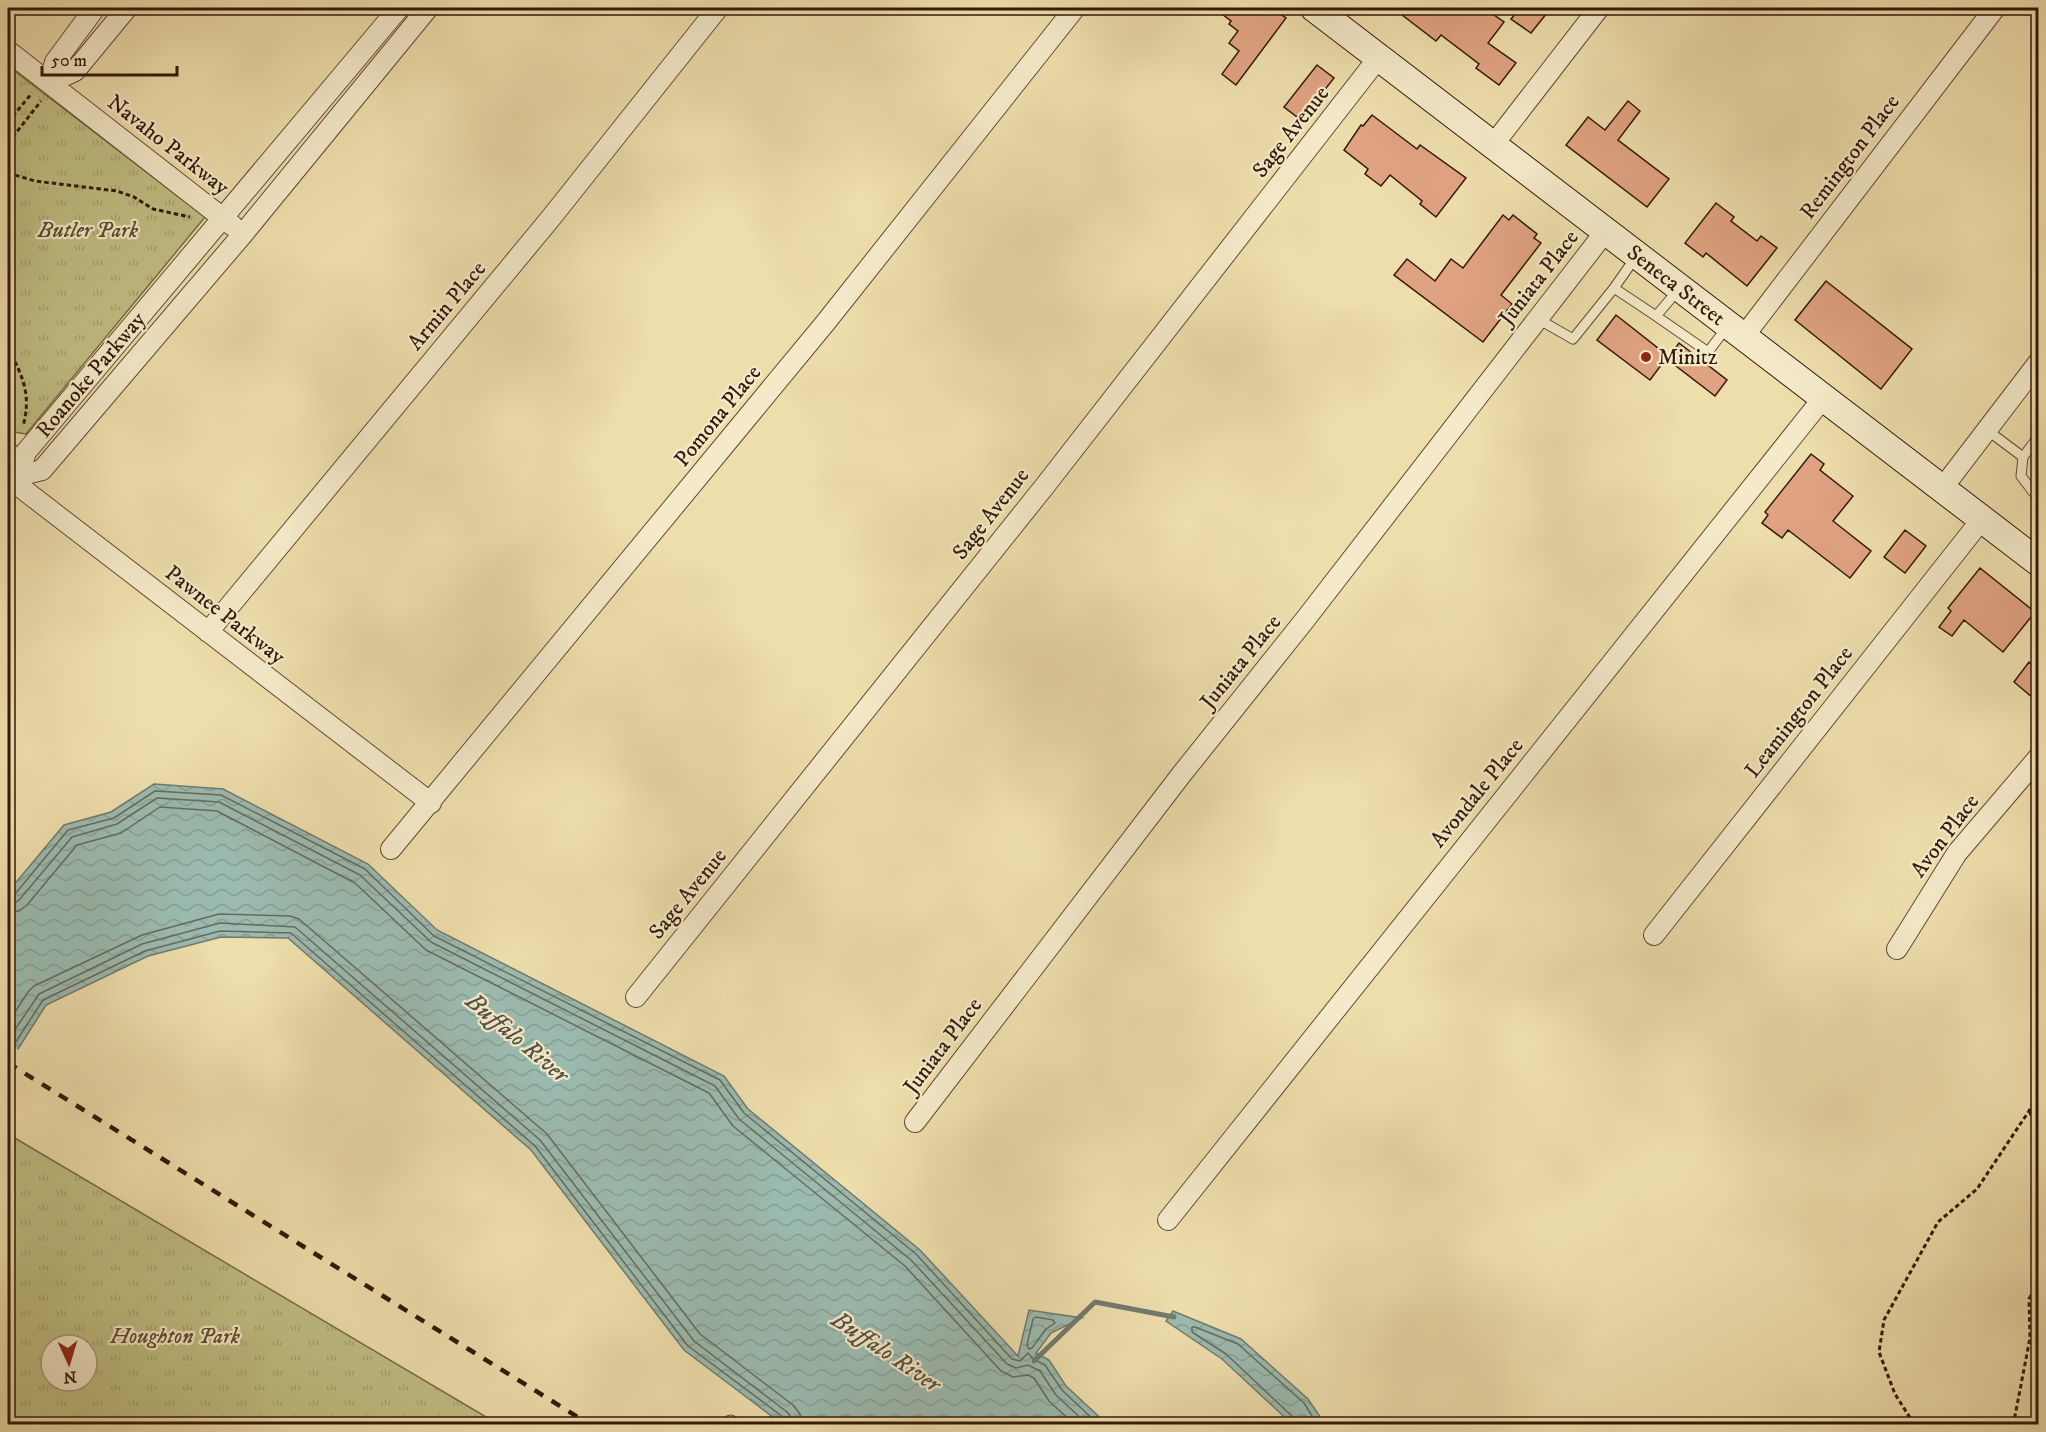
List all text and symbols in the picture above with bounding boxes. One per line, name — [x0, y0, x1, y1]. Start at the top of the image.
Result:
scale bar — [42, 39, 177, 77]
text: 50 m — [51, 50, 87, 72]
street label: Sage Avenue — [1247, 81, 1335, 183]
street label: Navaho Parkway — [102, 89, 235, 201]
street label: Remington Place — [1794, 89, 1906, 225]
park label: Butler Park — [37, 217, 139, 244]
street label: Juniata Place — [1492, 225, 1585, 333]
street label: Seneca Street — [1622, 239, 1731, 331]
street label: Armin Place — [402, 256, 492, 356]
street label: Roanoke Parkway — [31, 306, 152, 443]
place label: Minitz — [1658, 344, 1718, 371]
marker: Minitz — [1639, 350, 1653, 364]
street label: Pomona Place — [669, 360, 767, 472]
street label: Sage Avenue — [947, 463, 1035, 565]
street label: Pawnee Parkway — [159, 560, 291, 671]
street label: Juniata Place — [1193, 609, 1287, 716]
street label: Leamington Place — [1739, 641, 1859, 783]
street label: Avondale Place — [1425, 733, 1529, 853]
street label: Avon Place — [1905, 789, 1985, 883]
street label: Sage Avenue — [643, 843, 733, 945]
water label: Buffalo River — [459, 986, 576, 1091]
street label: Juniata Place — [897, 992, 988, 1101]
water label: Buffalo River — [825, 1304, 948, 1401]
park label: Houghton Park — [109, 1323, 241, 1350]
north arrow — [39, 1333, 99, 1393]
text: N — [63, 1367, 77, 1387]

